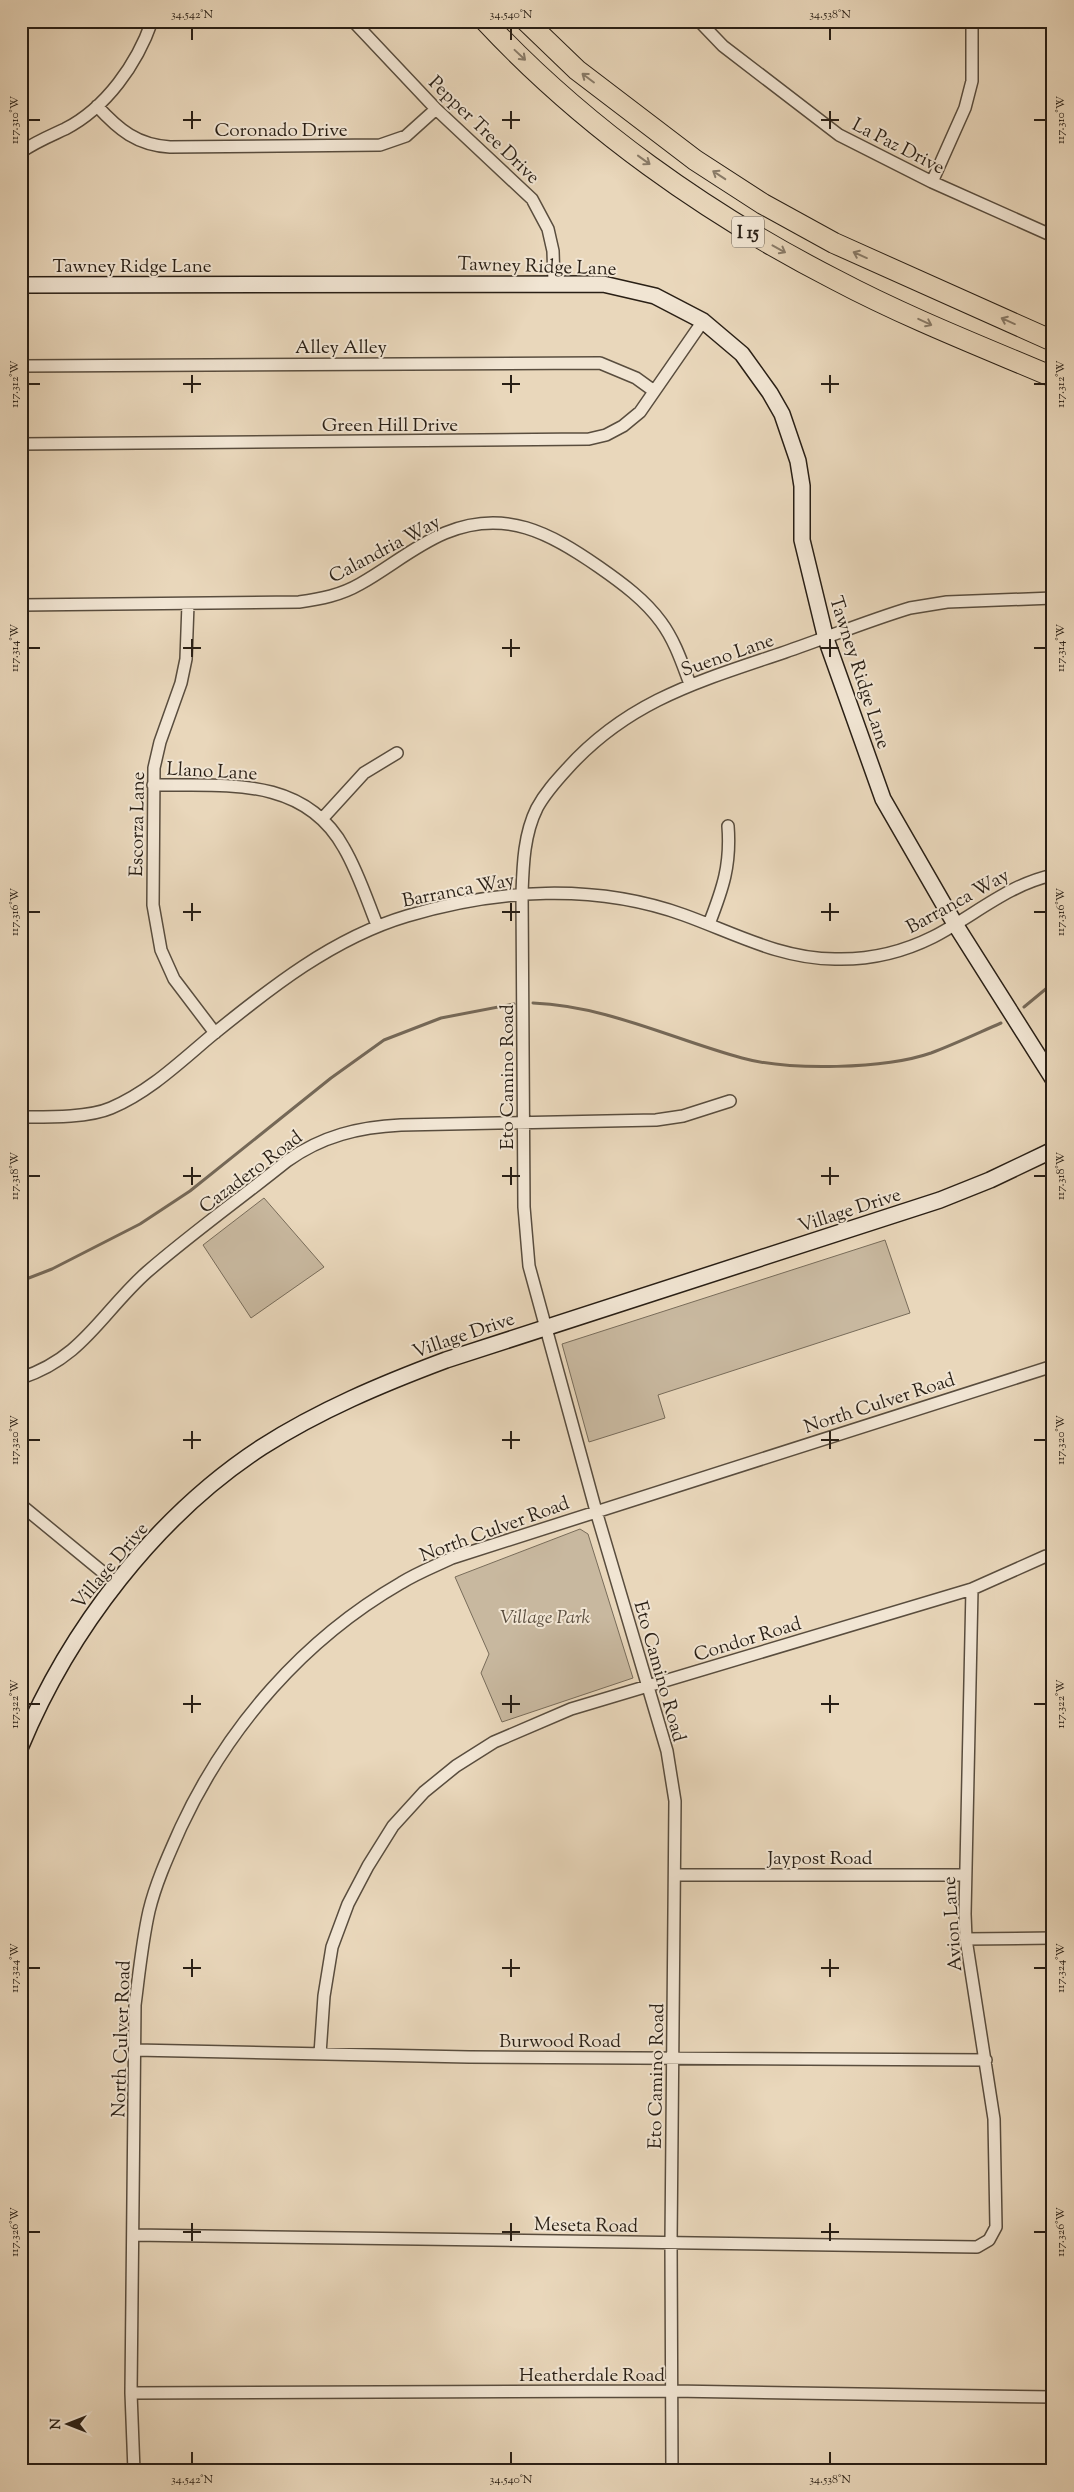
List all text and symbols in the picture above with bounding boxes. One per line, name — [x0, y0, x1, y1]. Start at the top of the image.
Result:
text: 34.542°N — [171, 6, 213, 24]
text: 34.540°N — [490, 6, 533, 24]
text: 34.538°N — [809, 6, 851, 24]
one-way arrow — [514, 49, 526, 61]
street label: Pepper Tree Drive — [421, 70, 545, 191]
one-way arrow — [582, 73, 595, 84]
text: 117.310°W — [6, 95, 24, 144]
text: 117.310°W — [1052, 95, 1070, 144]
street label: La Paz Drive — [847, 112, 949, 182]
street label: Coronado Drive — [214, 118, 348, 145]
one-way arrow — [637, 155, 651, 165]
one-way arrow — [712, 170, 726, 180]
road number: I 15 — [732, 216, 764, 248]
one-way arrow — [772, 245, 786, 255]
one-way arrow — [853, 249, 868, 259]
street label: Tawney Ridge Lane — [457, 251, 617, 284]
street label: Tawney Ridge Lane — [52, 254, 212, 281]
one-way arrow — [1001, 316, 1016, 326]
one-way arrow — [917, 318, 932, 328]
street label: Alley Alley — [295, 335, 387, 362]
text: 117.312°W — [6, 360, 24, 408]
text: 117.312°W — [1052, 360, 1070, 408]
street label: Green Hill Drive — [322, 413, 458, 440]
street label: Calandria Way — [325, 509, 446, 591]
street label: Tawney Ridge Lane — [821, 593, 896, 753]
text: 117.314°W — [6, 623, 24, 672]
text: 117.314°W — [1052, 623, 1070, 672]
street label: Sueno Lane — [678, 628, 778, 685]
street label: Llano Lane — [166, 757, 258, 788]
street label: Escorza Lane — [124, 771, 153, 877]
street label: Barranca Way — [902, 863, 1015, 942]
street label: Barranca Way — [400, 867, 517, 916]
text: 117.316°W — [6, 887, 24, 936]
text: 117.316°W — [1052, 887, 1070, 936]
street label: Eto Camino Road — [495, 1004, 522, 1150]
street label: Cazadero Road — [194, 1125, 309, 1221]
text: 117.318°W — [6, 1151, 24, 1200]
text: 117.318°W — [1052, 1151, 1070, 1200]
street label: Village Drive — [795, 1182, 905, 1241]
street label: Village Drive — [409, 1306, 519, 1366]
street label: North Culver Road — [801, 1367, 959, 1442]
text: 117.320°W — [6, 1415, 24, 1465]
text: 117.320°W — [1052, 1415, 1070, 1465]
street label: North Culver Road — [416, 1491, 574, 1570]
street label: Village Drive — [66, 1517, 156, 1616]
street label: Eto Camino Road — [626, 1598, 692, 1746]
park label: Village Park — [500, 1605, 591, 1632]
street label: Condor Road — [691, 1611, 805, 1670]
text: 117.322°W — [6, 1679, 24, 1728]
text: 117.322°W — [1052, 1679, 1070, 1728]
street label: Jaypost Road — [766, 1846, 873, 1873]
street label: Avion Lane — [937, 1875, 970, 1972]
text: 117.324°W — [6, 1943, 24, 1993]
text: 117.324°W — [1052, 1943, 1070, 1993]
street label: North Culver Road — [106, 1960, 139, 2118]
street label: Eto Camino Road — [643, 2003, 672, 2149]
street label: Burwood Road — [499, 2029, 621, 2056]
text: 117.326°W — [6, 2207, 24, 2257]
text: 117.326°W — [1052, 2207, 1070, 2257]
street label: Meseta Road — [534, 2212, 639, 2241]
street label: Heatherdale Road — [519, 2363, 665, 2390]
north arrow — [42, 2400, 92, 2450]
text: N — [47, 2418, 67, 2430]
text: 34.542°N — [171, 2471, 213, 2489]
text: 34.540°N — [490, 2471, 533, 2489]
text: 34.538°N — [809, 2471, 851, 2489]

